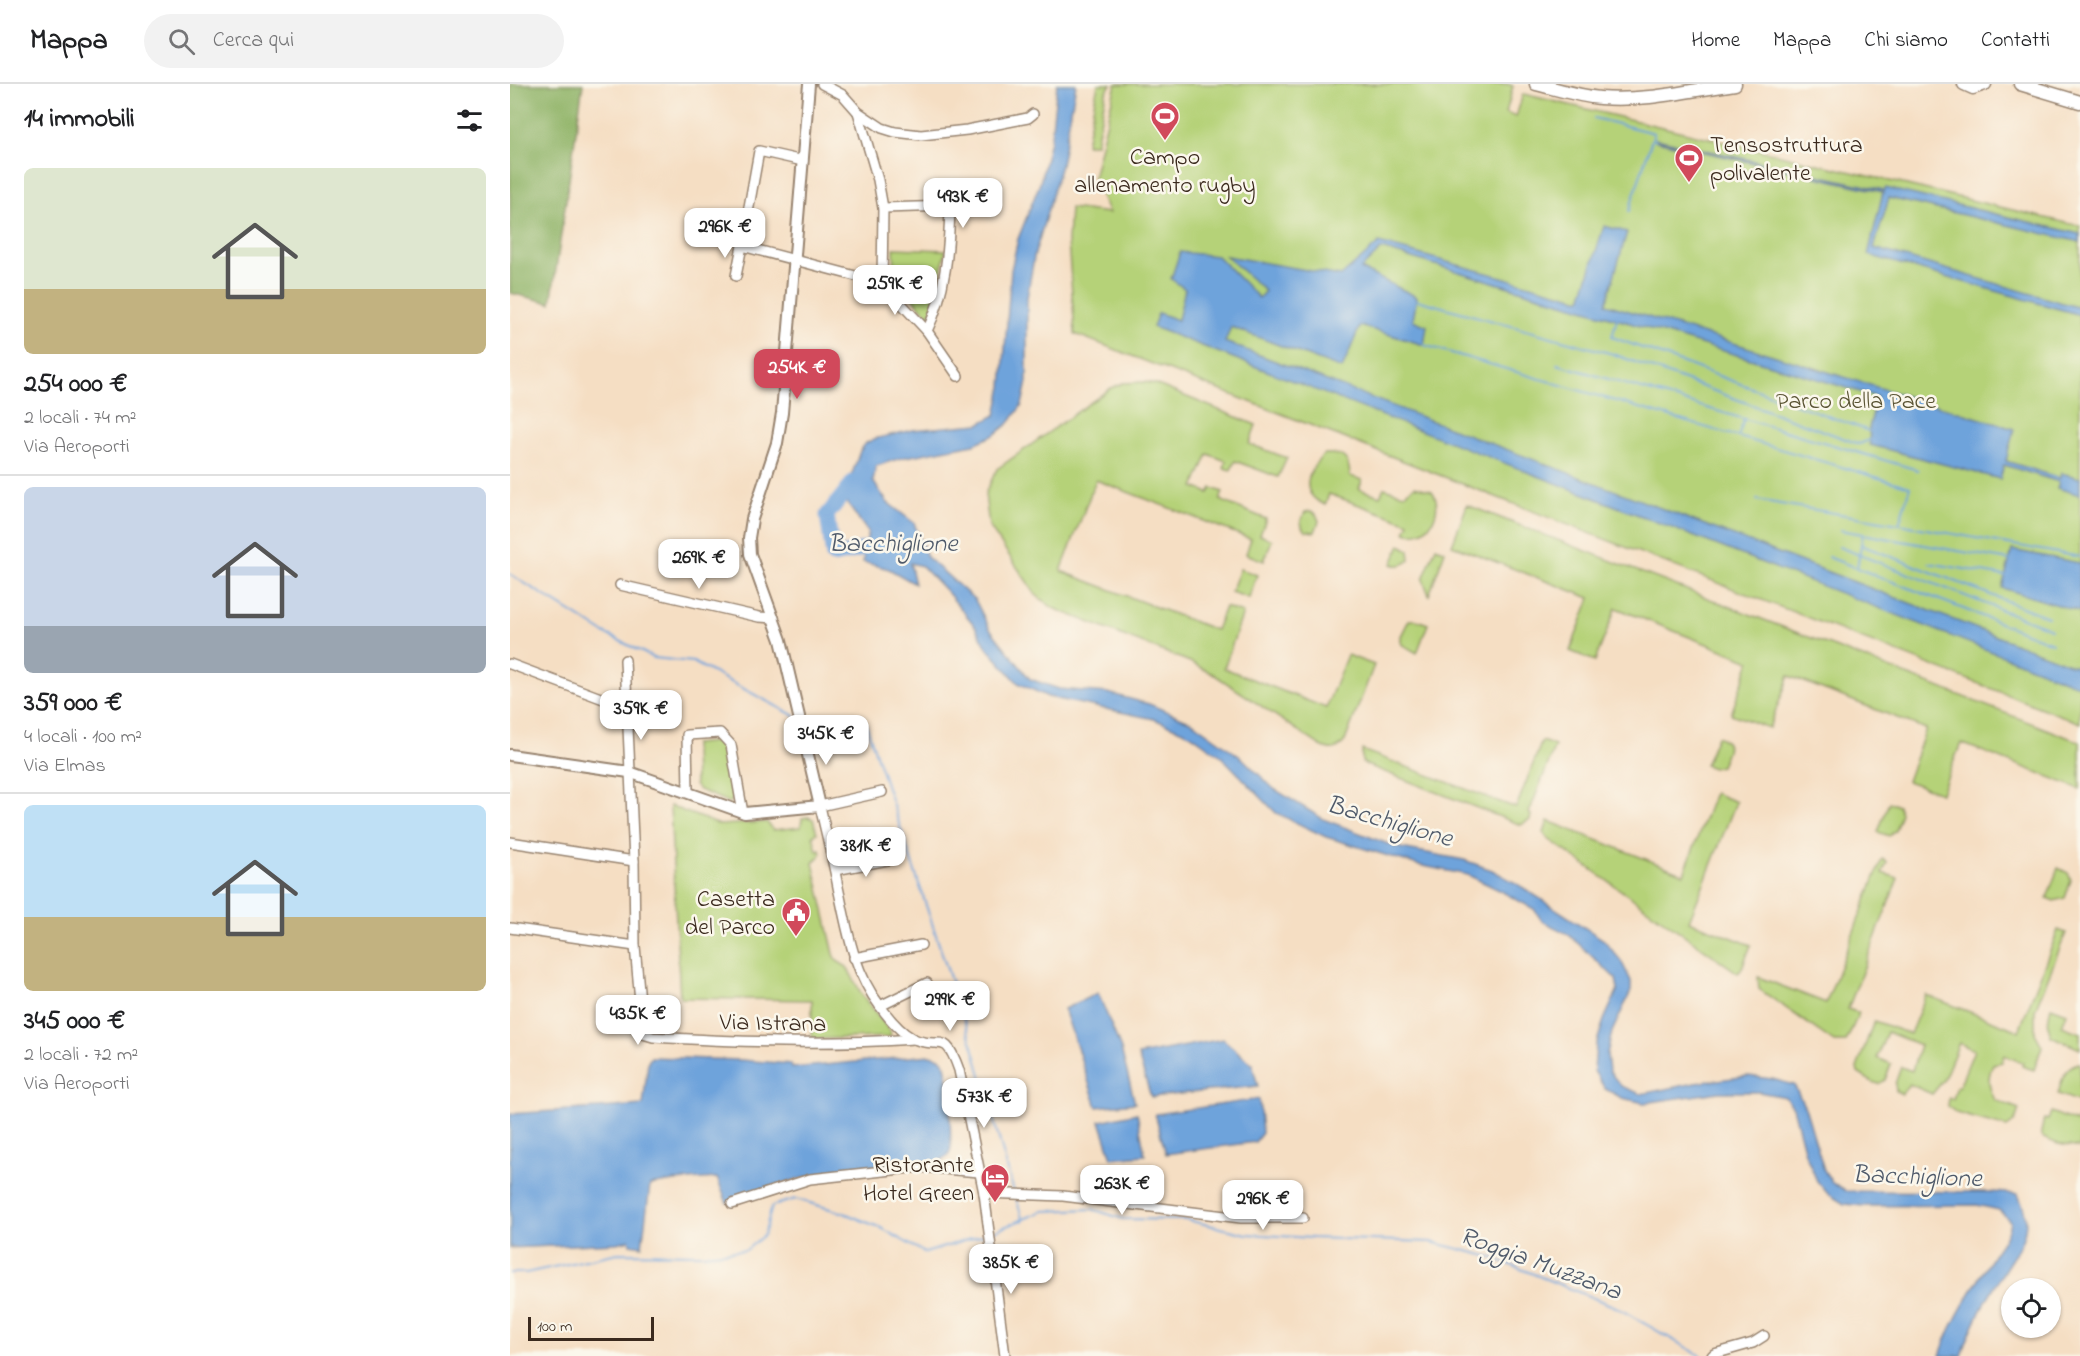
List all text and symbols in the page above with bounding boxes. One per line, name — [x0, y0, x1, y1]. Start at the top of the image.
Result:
search box — [144, 14, 564, 68]
text: Mappa — [30, 21, 108, 62]
icon: search — [165, 25, 198, 58]
text: Cerca qui — [213, 25, 294, 57]
text: Home — [1691, 26, 1740, 56]
text: Mappa — [1773, 26, 1831, 56]
text: Chi siamo — [1864, 26, 1948, 56]
text: Contatti — [1981, 26, 2050, 56]
sports icon: Campo allenamento rugby — [1149, 100, 1181, 142]
text: 14 immobili — [24, 101, 135, 139]
icon: filters — [453, 104, 486, 137]
place label: Tensostruttura polivalente — [1710, 129, 1863, 192]
place label: Campo allenamento rugby — [1074, 141, 1256, 205]
sports icon: Tensostruttura polivalente — [1673, 142, 1705, 184]
pin: 493K € — [914, 178, 1012, 229]
text: 493K € — [937, 183, 989, 212]
icon: home — [201, 207, 309, 315]
pin: 296K € — [676, 208, 774, 259]
text: 296K € — [698, 213, 752, 242]
pin: 259K € — [846, 265, 944, 316]
text: 259K € — [867, 270, 923, 299]
pin: 254K € — [748, 349, 846, 400]
text: 254K € — [768, 354, 826, 383]
text: 254 000 € — [24, 366, 127, 404]
park label: Parco della Pace — [1776, 385, 1936, 420]
text: 2 locali · 74 m² — [24, 404, 137, 433]
text: Via Aeroporti — [24, 433, 129, 462]
icon: home — [201, 526, 309, 634]
water label: Bacchiglione — [828, 526, 959, 564]
pin: 269K € — [650, 539, 748, 590]
text: 269K € — [672, 544, 726, 573]
text: 359 000 € — [24, 685, 122, 723]
pin: 359K € — [592, 690, 690, 741]
text: 359K € — [614, 695, 668, 724]
pin: 345K € — [777, 715, 875, 766]
text: 345K € — [798, 720, 854, 749]
text: 4 locali · 100 m² — [24, 723, 142, 752]
text: Via Elmas — [24, 752, 106, 781]
water label: Bacchiglione — [1322, 787, 1458, 859]
pin: 381K € — [817, 827, 915, 878]
text: 381K € — [841, 832, 891, 861]
icon: home — [201, 844, 309, 952]
place label: Casetta del Parco — [685, 883, 775, 946]
public building icon: Casetta del Parco — [780, 896, 812, 938]
pin: 299K € — [901, 981, 999, 1032]
text: 299K € — [925, 986, 975, 1015]
pin: 435K € — [589, 995, 687, 1046]
text: 435K € — [610, 1000, 666, 1029]
text: 345 000 € — [24, 1003, 125, 1041]
street label: Via Istrana — [718, 1006, 827, 1043]
text: 2 locali · 72 m² — [24, 1041, 138, 1070]
text: Via Aeroporti — [24, 1070, 129, 1099]
pin: 573K € — [935, 1078, 1033, 1129]
text: 573K € — [956, 1083, 1012, 1112]
place label: Ristorante Hotel Green — [863, 1149, 974, 1212]
water label: Bacchiglione — [1852, 1157, 1984, 1199]
hotel icon: Ristorante Hotel Green — [979, 1162, 1011, 1204]
pin: 263K € — [1073, 1165, 1171, 1216]
text: 263K € — [1094, 1170, 1150, 1199]
pin: 296K € — [1214, 1180, 1312, 1231]
text: 296K € — [1236, 1185, 1290, 1214]
water label: Roggia Muzzana — [1454, 1218, 1627, 1312]
pin: 385K € — [962, 1244, 1060, 1295]
text: 385K € — [983, 1249, 1039, 1278]
map controls — [2001, 1278, 2061, 1338]
button: locate — [2001, 1278, 2061, 1338]
scale bar — [528, 1314, 654, 1342]
text: 100 m — [537, 1315, 572, 1339]

